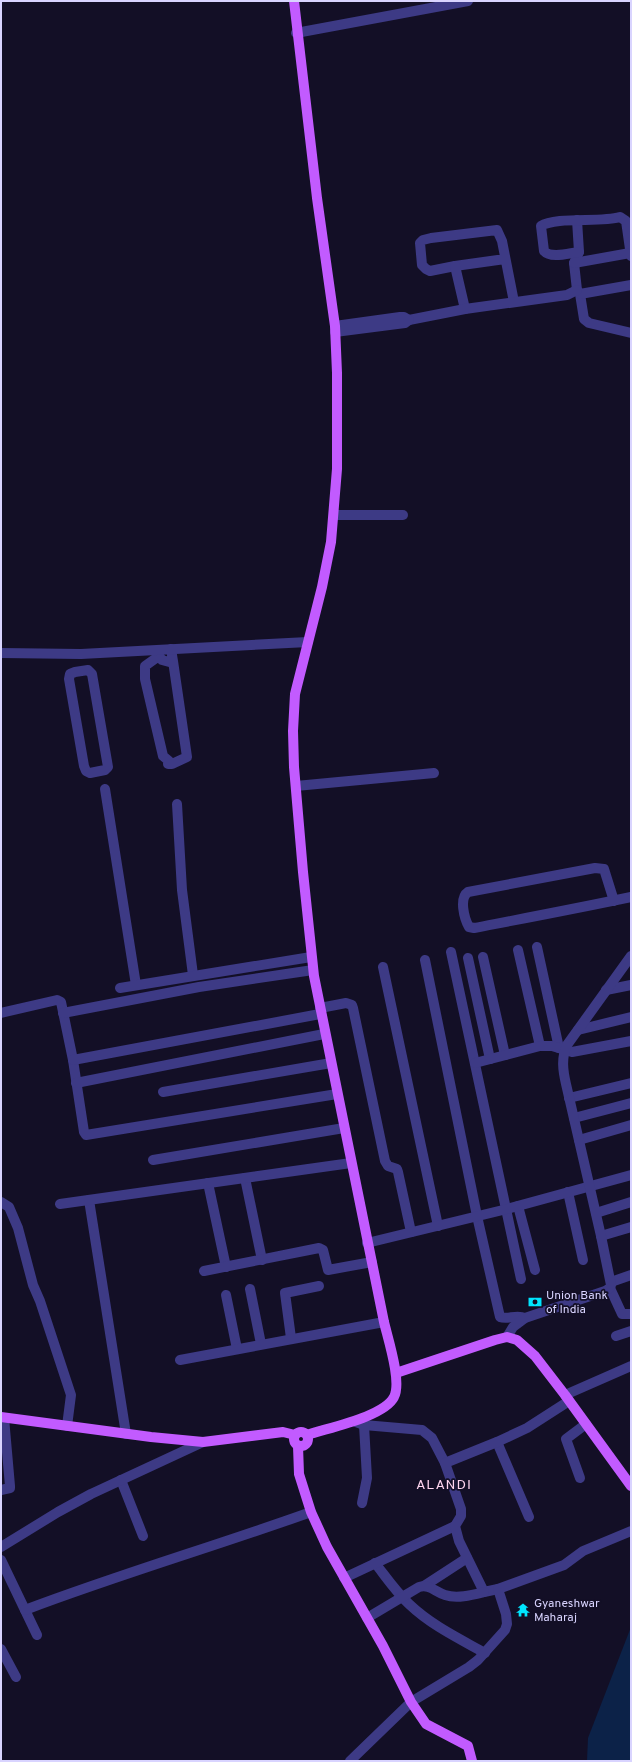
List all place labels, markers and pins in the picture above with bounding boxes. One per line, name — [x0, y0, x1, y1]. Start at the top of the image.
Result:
place label: Union Bank of India — [546, 1288, 608, 1318]
bank icon: Union Bank of India — [527, 1294, 543, 1310]
place label: Gyaneshwar Maharaj — [534, 1596, 600, 1626]
temple icon: Gyaneshwar Maharaj — [515, 1602, 531, 1618]

